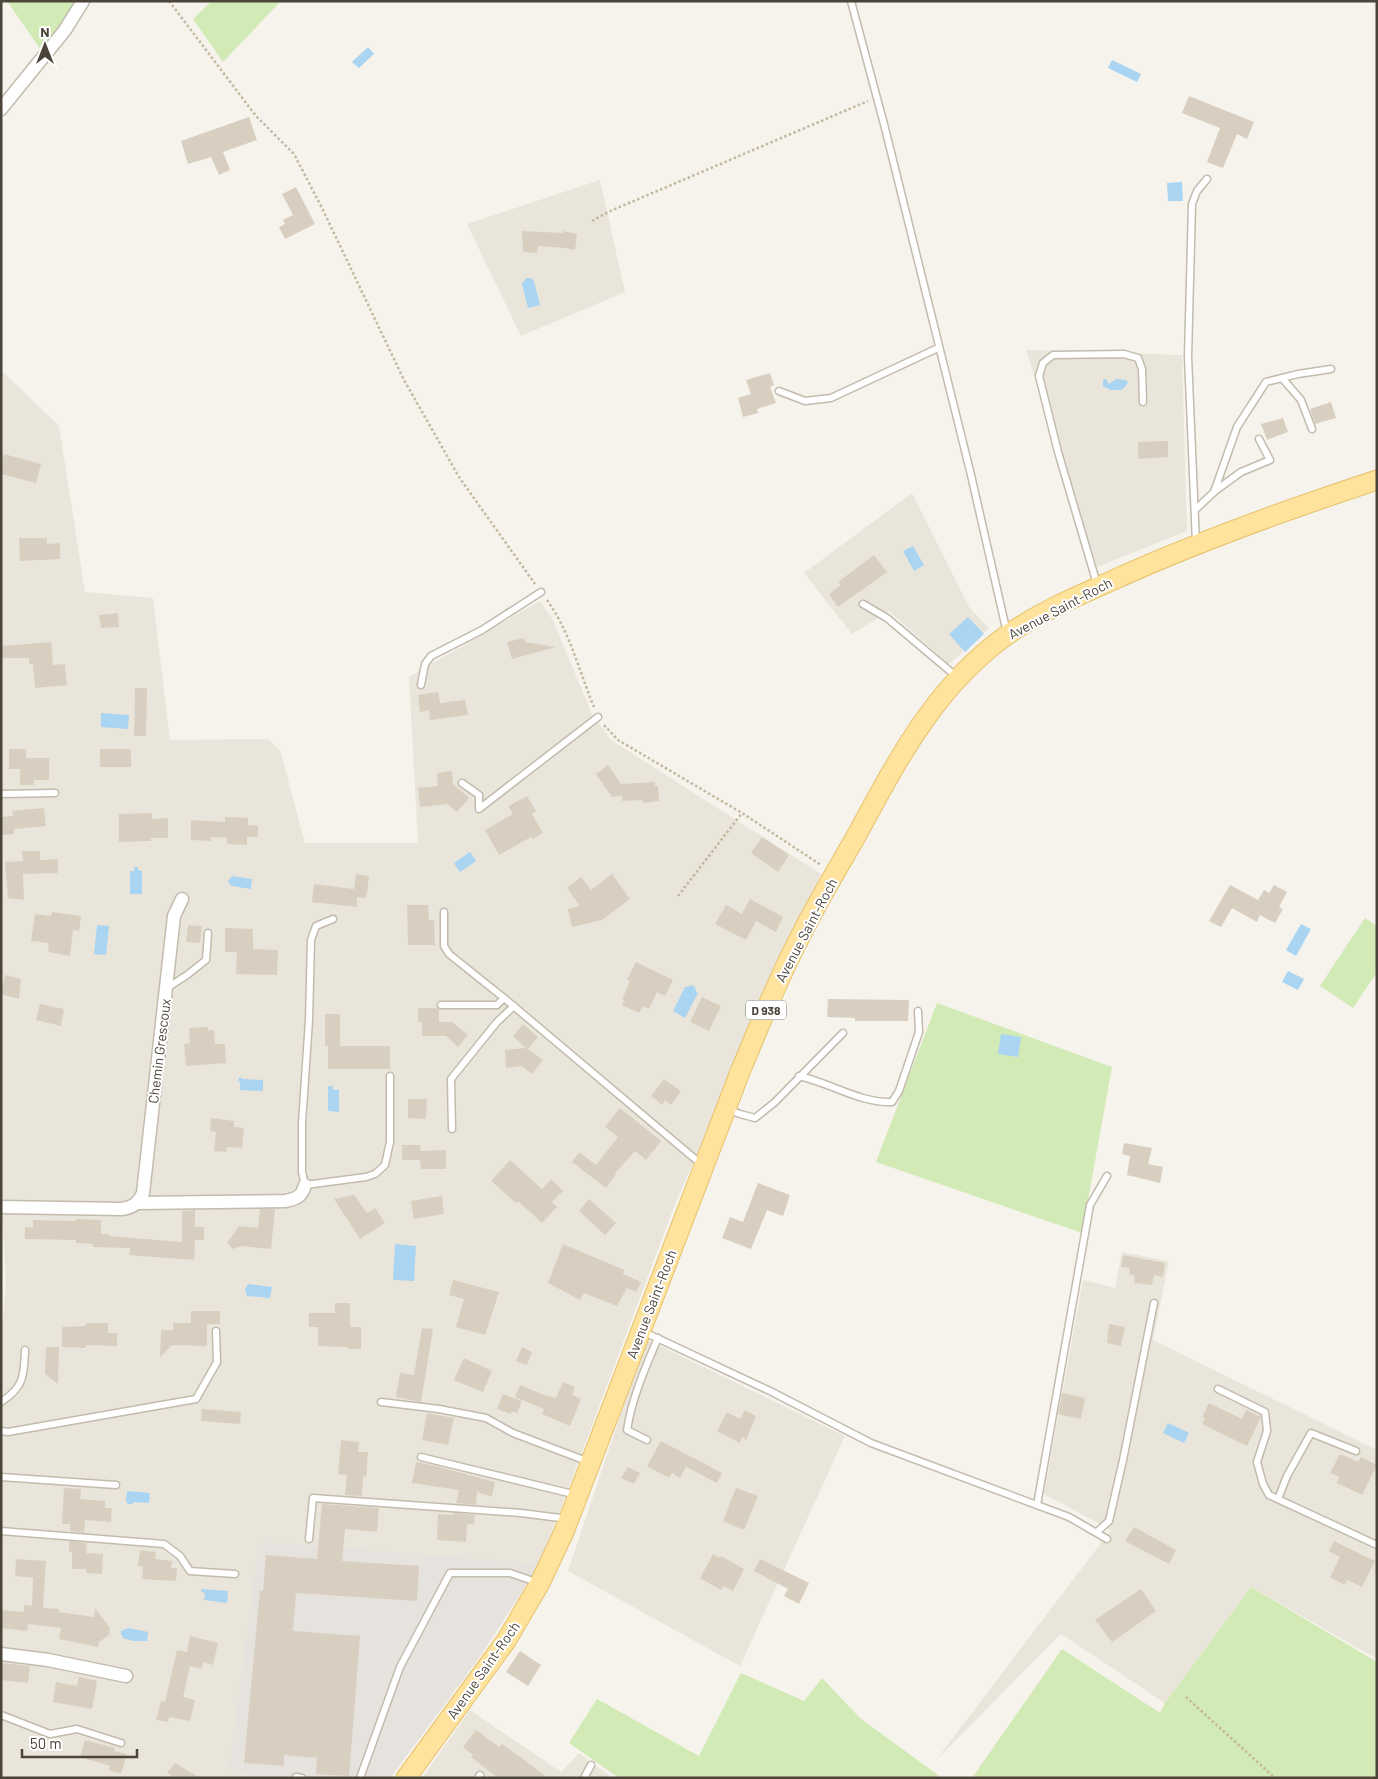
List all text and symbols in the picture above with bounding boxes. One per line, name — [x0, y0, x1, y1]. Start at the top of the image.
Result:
north arrow — [20, 20, 70, 70]
text: N — [40, 23, 50, 40]
street label: Avenue Saint-Roch — [1005, 573, 1115, 643]
street label: Avenue Saint-Roch — [771, 875, 841, 985]
street label: Chemin Grescoux — [144, 997, 174, 1104]
road number: D 938 — [746, 1000, 786, 1020]
street label: Avenue Saint-Roch — [622, 1247, 680, 1361]
street label: Avenue Saint-Roch — [443, 1618, 523, 1722]
scale bar — [22, 1726, 138, 1758]
text: 50 m — [30, 1734, 62, 1752]

